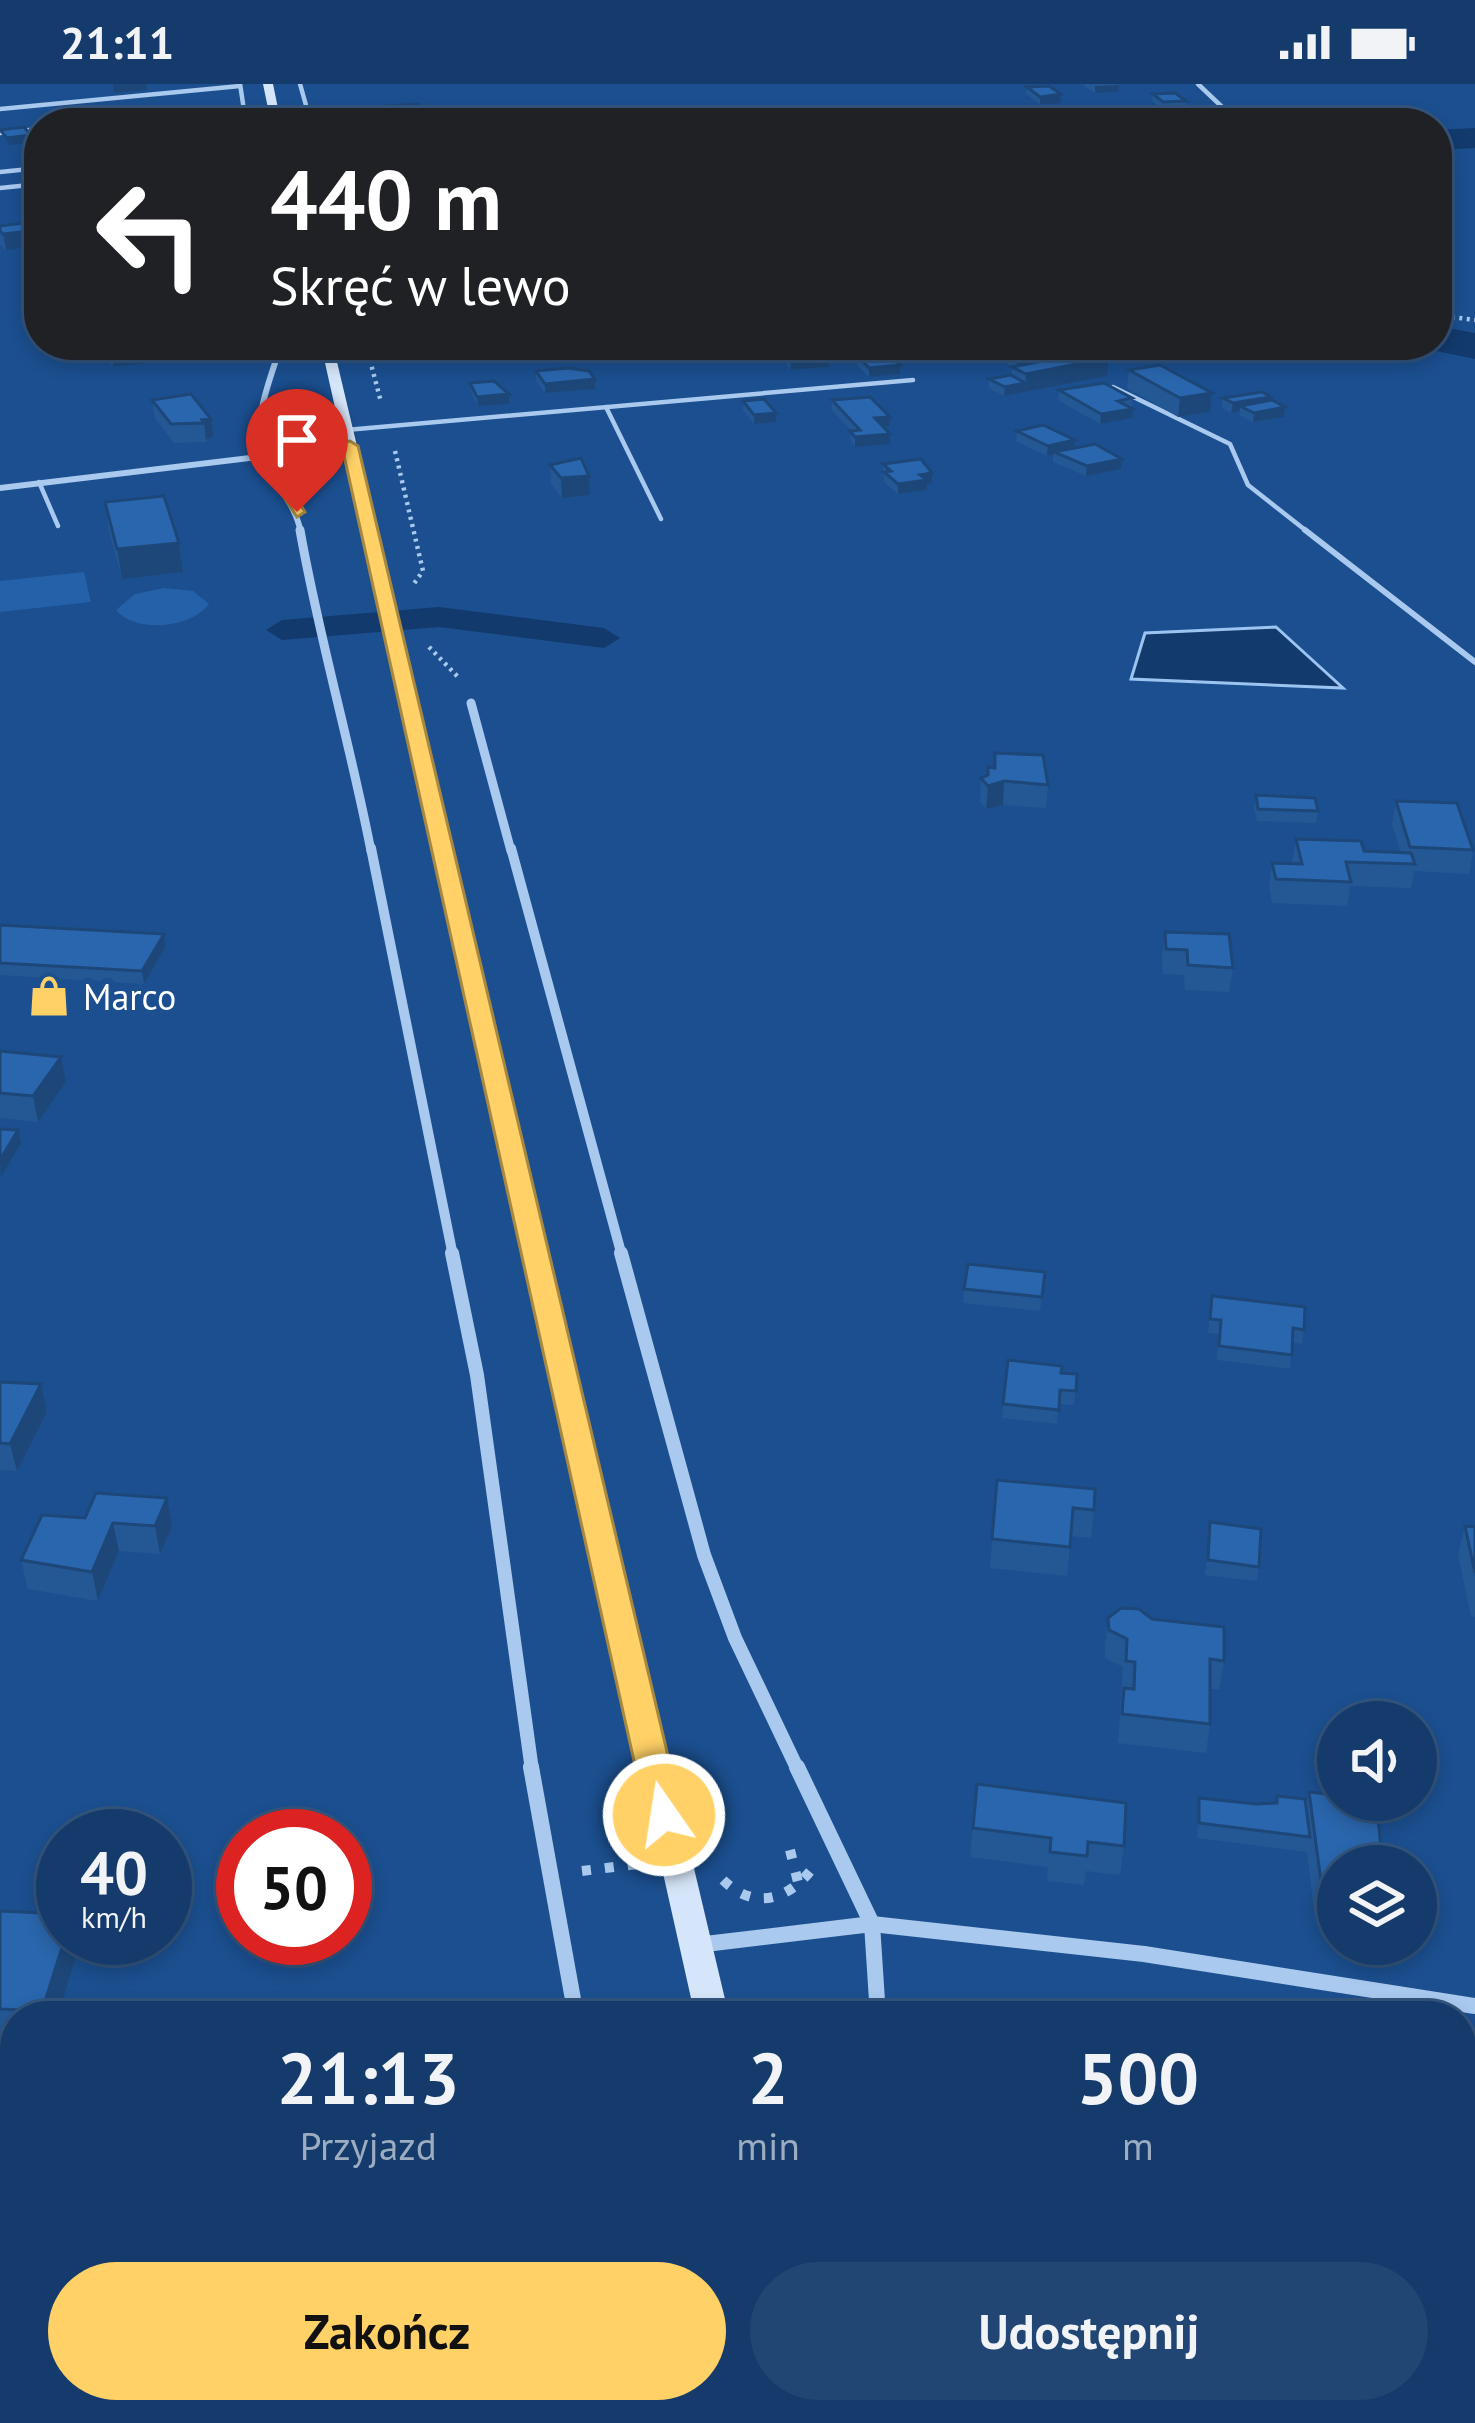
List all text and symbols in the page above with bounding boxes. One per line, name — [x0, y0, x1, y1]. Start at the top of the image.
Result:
text: 21:11 — [60, 13, 174, 71]
text: 440 m — [270, 144, 502, 253]
icon: left — [72, 156, 228, 312]
text: Skręć w lewo — [270, 250, 571, 320]
pin — [246, 389, 348, 512]
icon: arrive — [264, 407, 330, 473]
shop icon: Marco — [26, 973, 72, 1019]
place label: Marco — [83, 973, 176, 1020]
map controls — [1317, 1701, 1437, 1965]
button: sound — [1317, 1701, 1437, 1821]
position arrow — [601, 1752, 727, 1878]
speed limit sign: 50 — [216, 1809, 372, 1965]
text: 40 — [80, 1833, 148, 1911]
button: layers — [1317, 1845, 1437, 1965]
text: km/h — [81, 1897, 147, 1936]
text: 21:13 — [277, 2031, 460, 2124]
text: 2 — [748, 2031, 789, 2124]
text: 500 — [1077, 2031, 1199, 2124]
text: Przyjazd — [300, 2120, 437, 2171]
text: min — [736, 2120, 800, 2171]
text: m — [1122, 2120, 1154, 2171]
button: Zakończ — [48, 2262, 726, 2400]
button: Udostępnij — [750, 2262, 1428, 2400]

